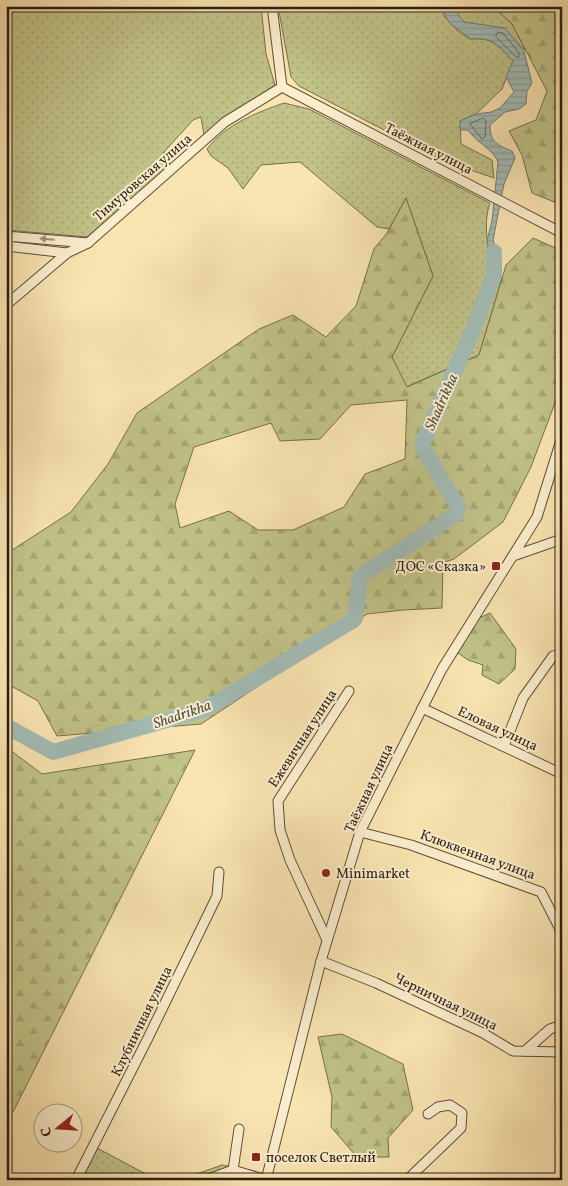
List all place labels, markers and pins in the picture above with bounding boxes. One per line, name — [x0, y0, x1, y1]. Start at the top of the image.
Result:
place label: ДОС «Сказка» — [395, 558, 486, 577]
marker: ДОС «Сказка» — [490, 560, 502, 572]
place label: Minimarket — [336, 865, 410, 884]
marker: Minimarket — [320, 867, 332, 879]
place label: поселок Светлый — [266, 1149, 376, 1168]
marker: поселок Светлый — [250, 1151, 262, 1163]

